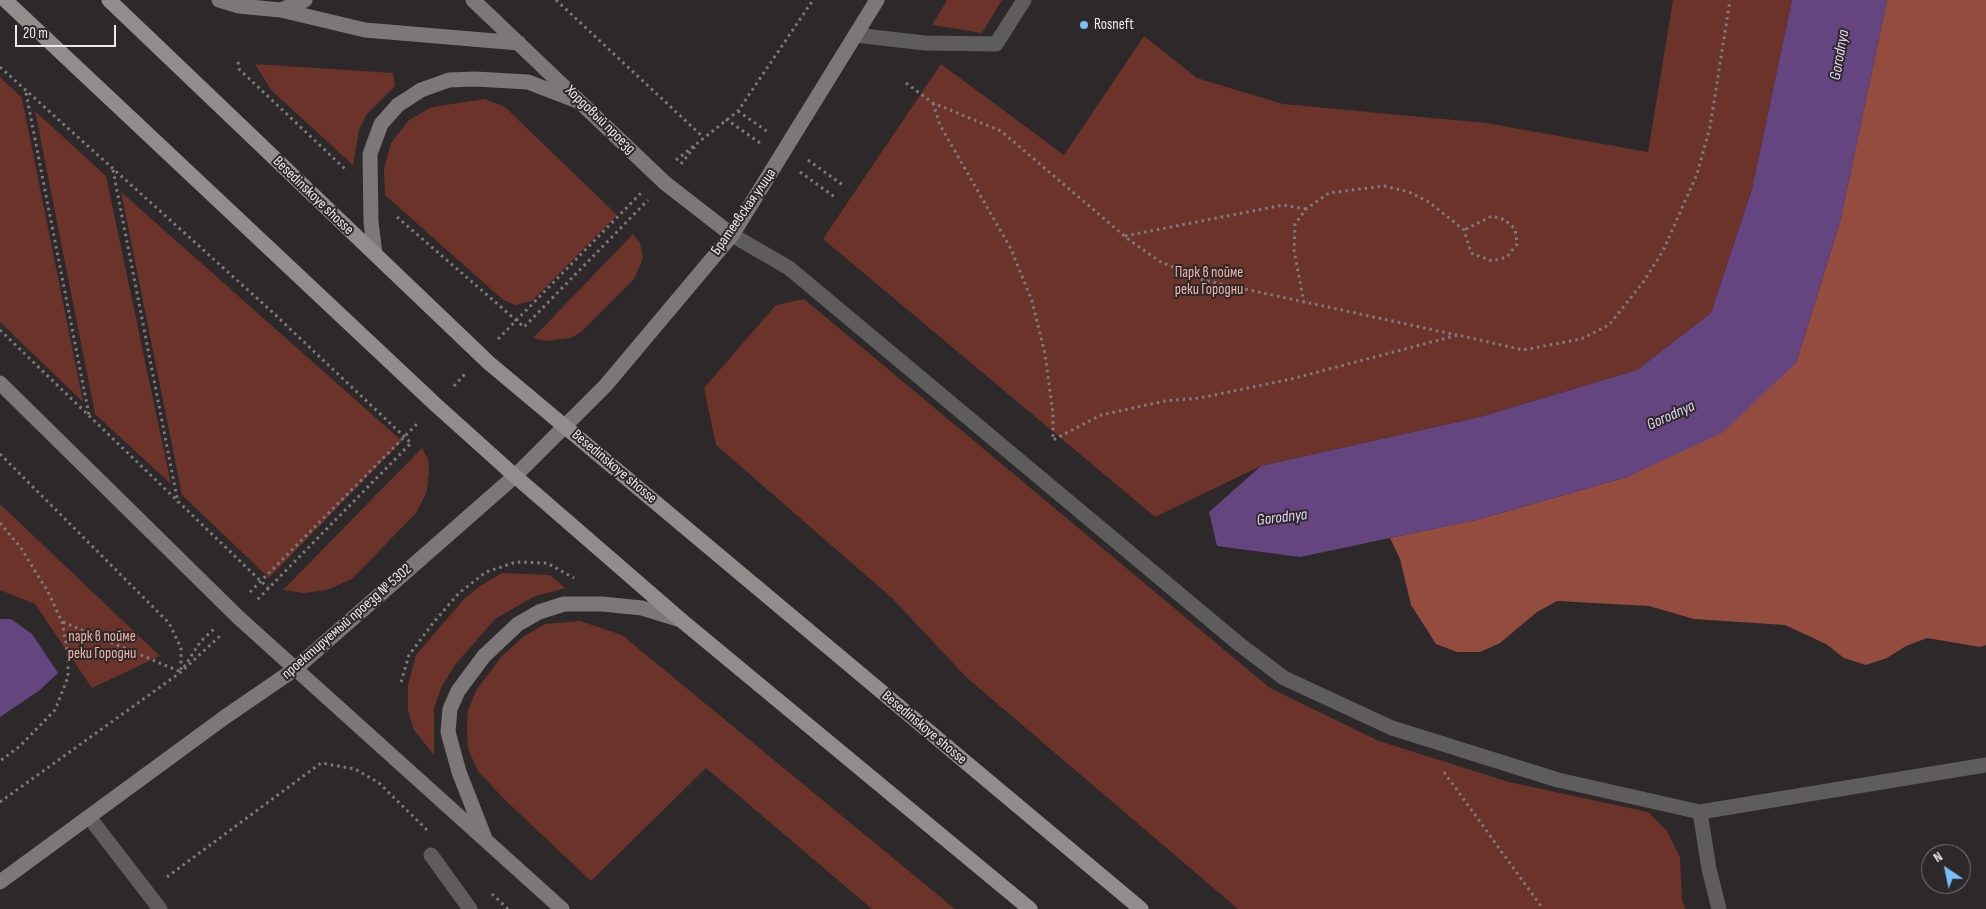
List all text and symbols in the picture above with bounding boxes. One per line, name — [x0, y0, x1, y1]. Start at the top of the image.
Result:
scale bar — [18, 15, 119, 47]
place label: Rosneft — [1094, 16, 1134, 34]
marker: Rosneft — [1078, 19, 1090, 31]
text: 20 m — [23, 24, 48, 43]
water label: Gorodnya — [1826, 28, 1854, 82]
street label: Хордовый проезд — [561, 82, 639, 158]
street label: Besedinskoye shosse — [269, 153, 357, 239]
street label: Братеевская улица — [708, 165, 780, 259]
park label: Парк в пойме реки Городни — [1175, 264, 1243, 299]
water label: Gorodnya — [1644, 397, 1698, 435]
street label: Besedinskoye shosse — [568, 426, 660, 508]
water label: Gorodnya — [1256, 505, 1308, 531]
street label: проектируемый проезд № 5302 — [278, 561, 416, 683]
park label: парк в пойме реки Городни — [68, 628, 136, 663]
street label: Besedinskoye shosse — [878, 687, 970, 769]
north arrow — [1921, 844, 1971, 894]
text: N — [1930, 848, 1946, 866]

